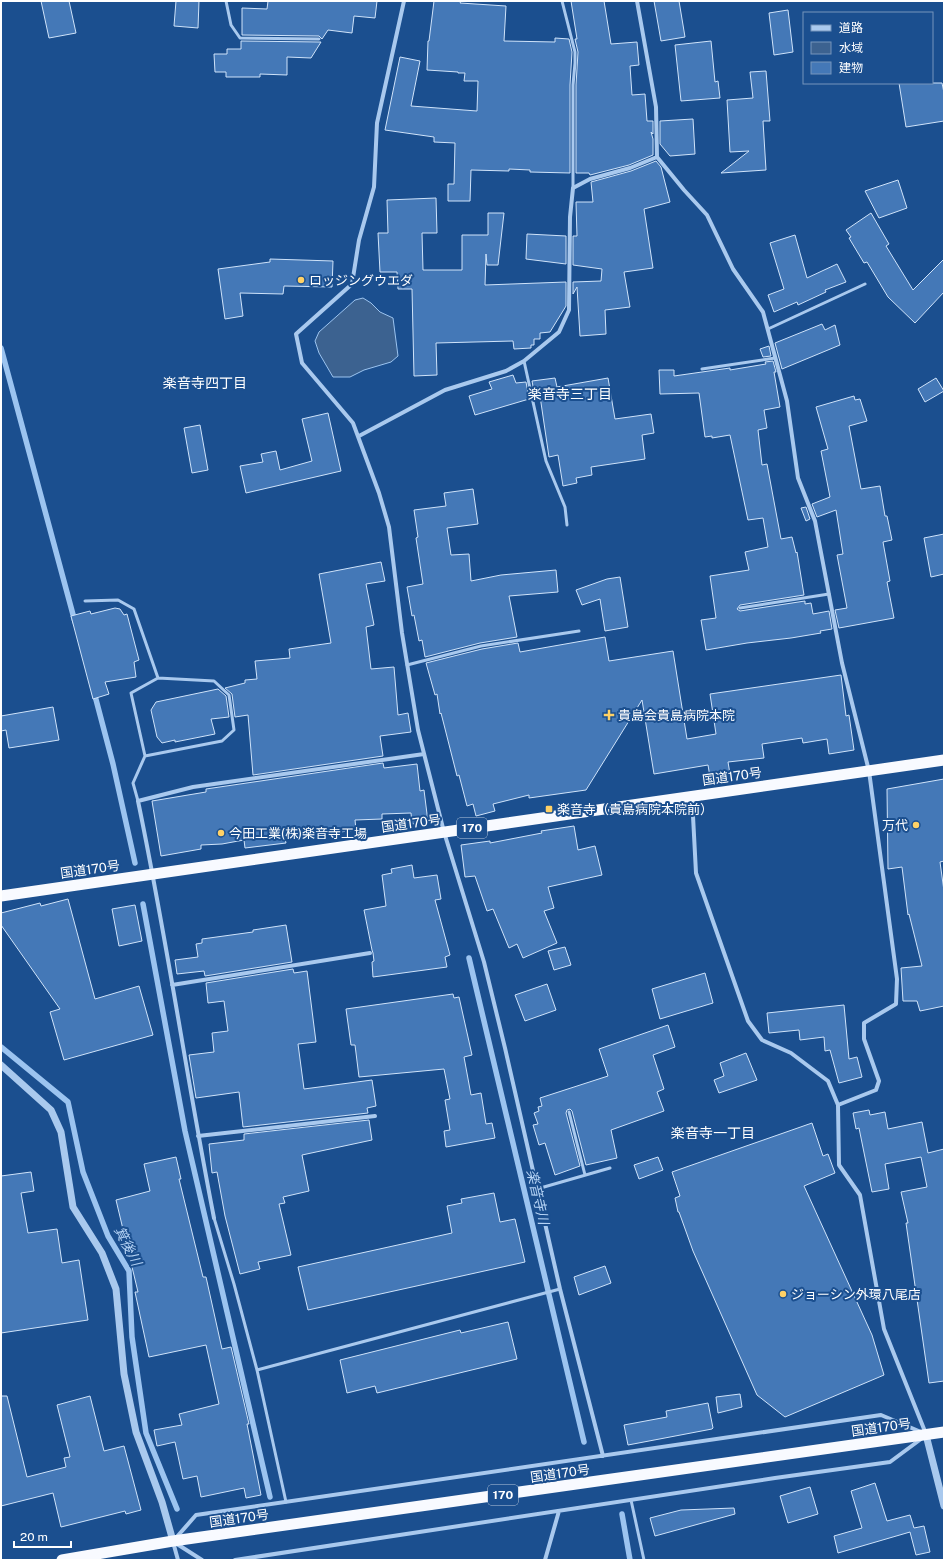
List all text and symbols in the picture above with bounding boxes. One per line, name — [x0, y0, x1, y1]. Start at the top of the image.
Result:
legend — [803, 12, 933, 84]
text: 道路 — [839, 21, 863, 35]
text: 水域 — [839, 41, 863, 55]
text: 建物 — [839, 61, 863, 75]
place label: ロッジングウエダ — [309, 273, 413, 288]
marker: ロッジングウエダ — [296, 275, 306, 285]
district label: 楽音寺四丁目 — [163, 375, 247, 391]
district label: 楽音寺三丁目 — [528, 386, 612, 402]
place label: 貴島会貴島病院本院 — [618, 708, 735, 723]
marker: 貴島会貴島病院本院 — [603, 709, 615, 721]
street label: 国道170号 — [701, 765, 763, 788]
place label: 楽音寺（貴島病院本院前） — [557, 802, 713, 817]
marker: 楽音寺（貴島病院本院前） — [544, 804, 554, 814]
street label: 国道170号 — [380, 812, 442, 835]
road number: 170 — [457, 818, 487, 838]
place label: 万代 — [882, 818, 908, 833]
marker: 万代 — [911, 820, 921, 830]
place label: 今田工業(株)楽音寺工場 — [229, 826, 367, 841]
marker: 今田工業(株)楽音寺工場 — [216, 828, 226, 838]
street label: 国道170号 — [59, 858, 121, 881]
district label: 楽音寺一丁目 — [671, 1125, 755, 1141]
water label: 楽音寺川 — [524, 1168, 553, 1228]
water label: 箕後川 — [111, 1224, 146, 1270]
place label: ジョーシン外環八尾店 — [791, 1287, 921, 1302]
marker: ジョーシン外環八尾店 — [778, 1289, 788, 1299]
street label: 国道170号 — [850, 1416, 912, 1439]
street label: 国道170号 — [529, 1462, 591, 1485]
road number: 170 — [488, 1485, 518, 1505]
street label: 国道170号 — [208, 1507, 270, 1530]
scale bar — [14, 1523, 71, 1549]
text: 20 m — [20, 1530, 48, 1544]

